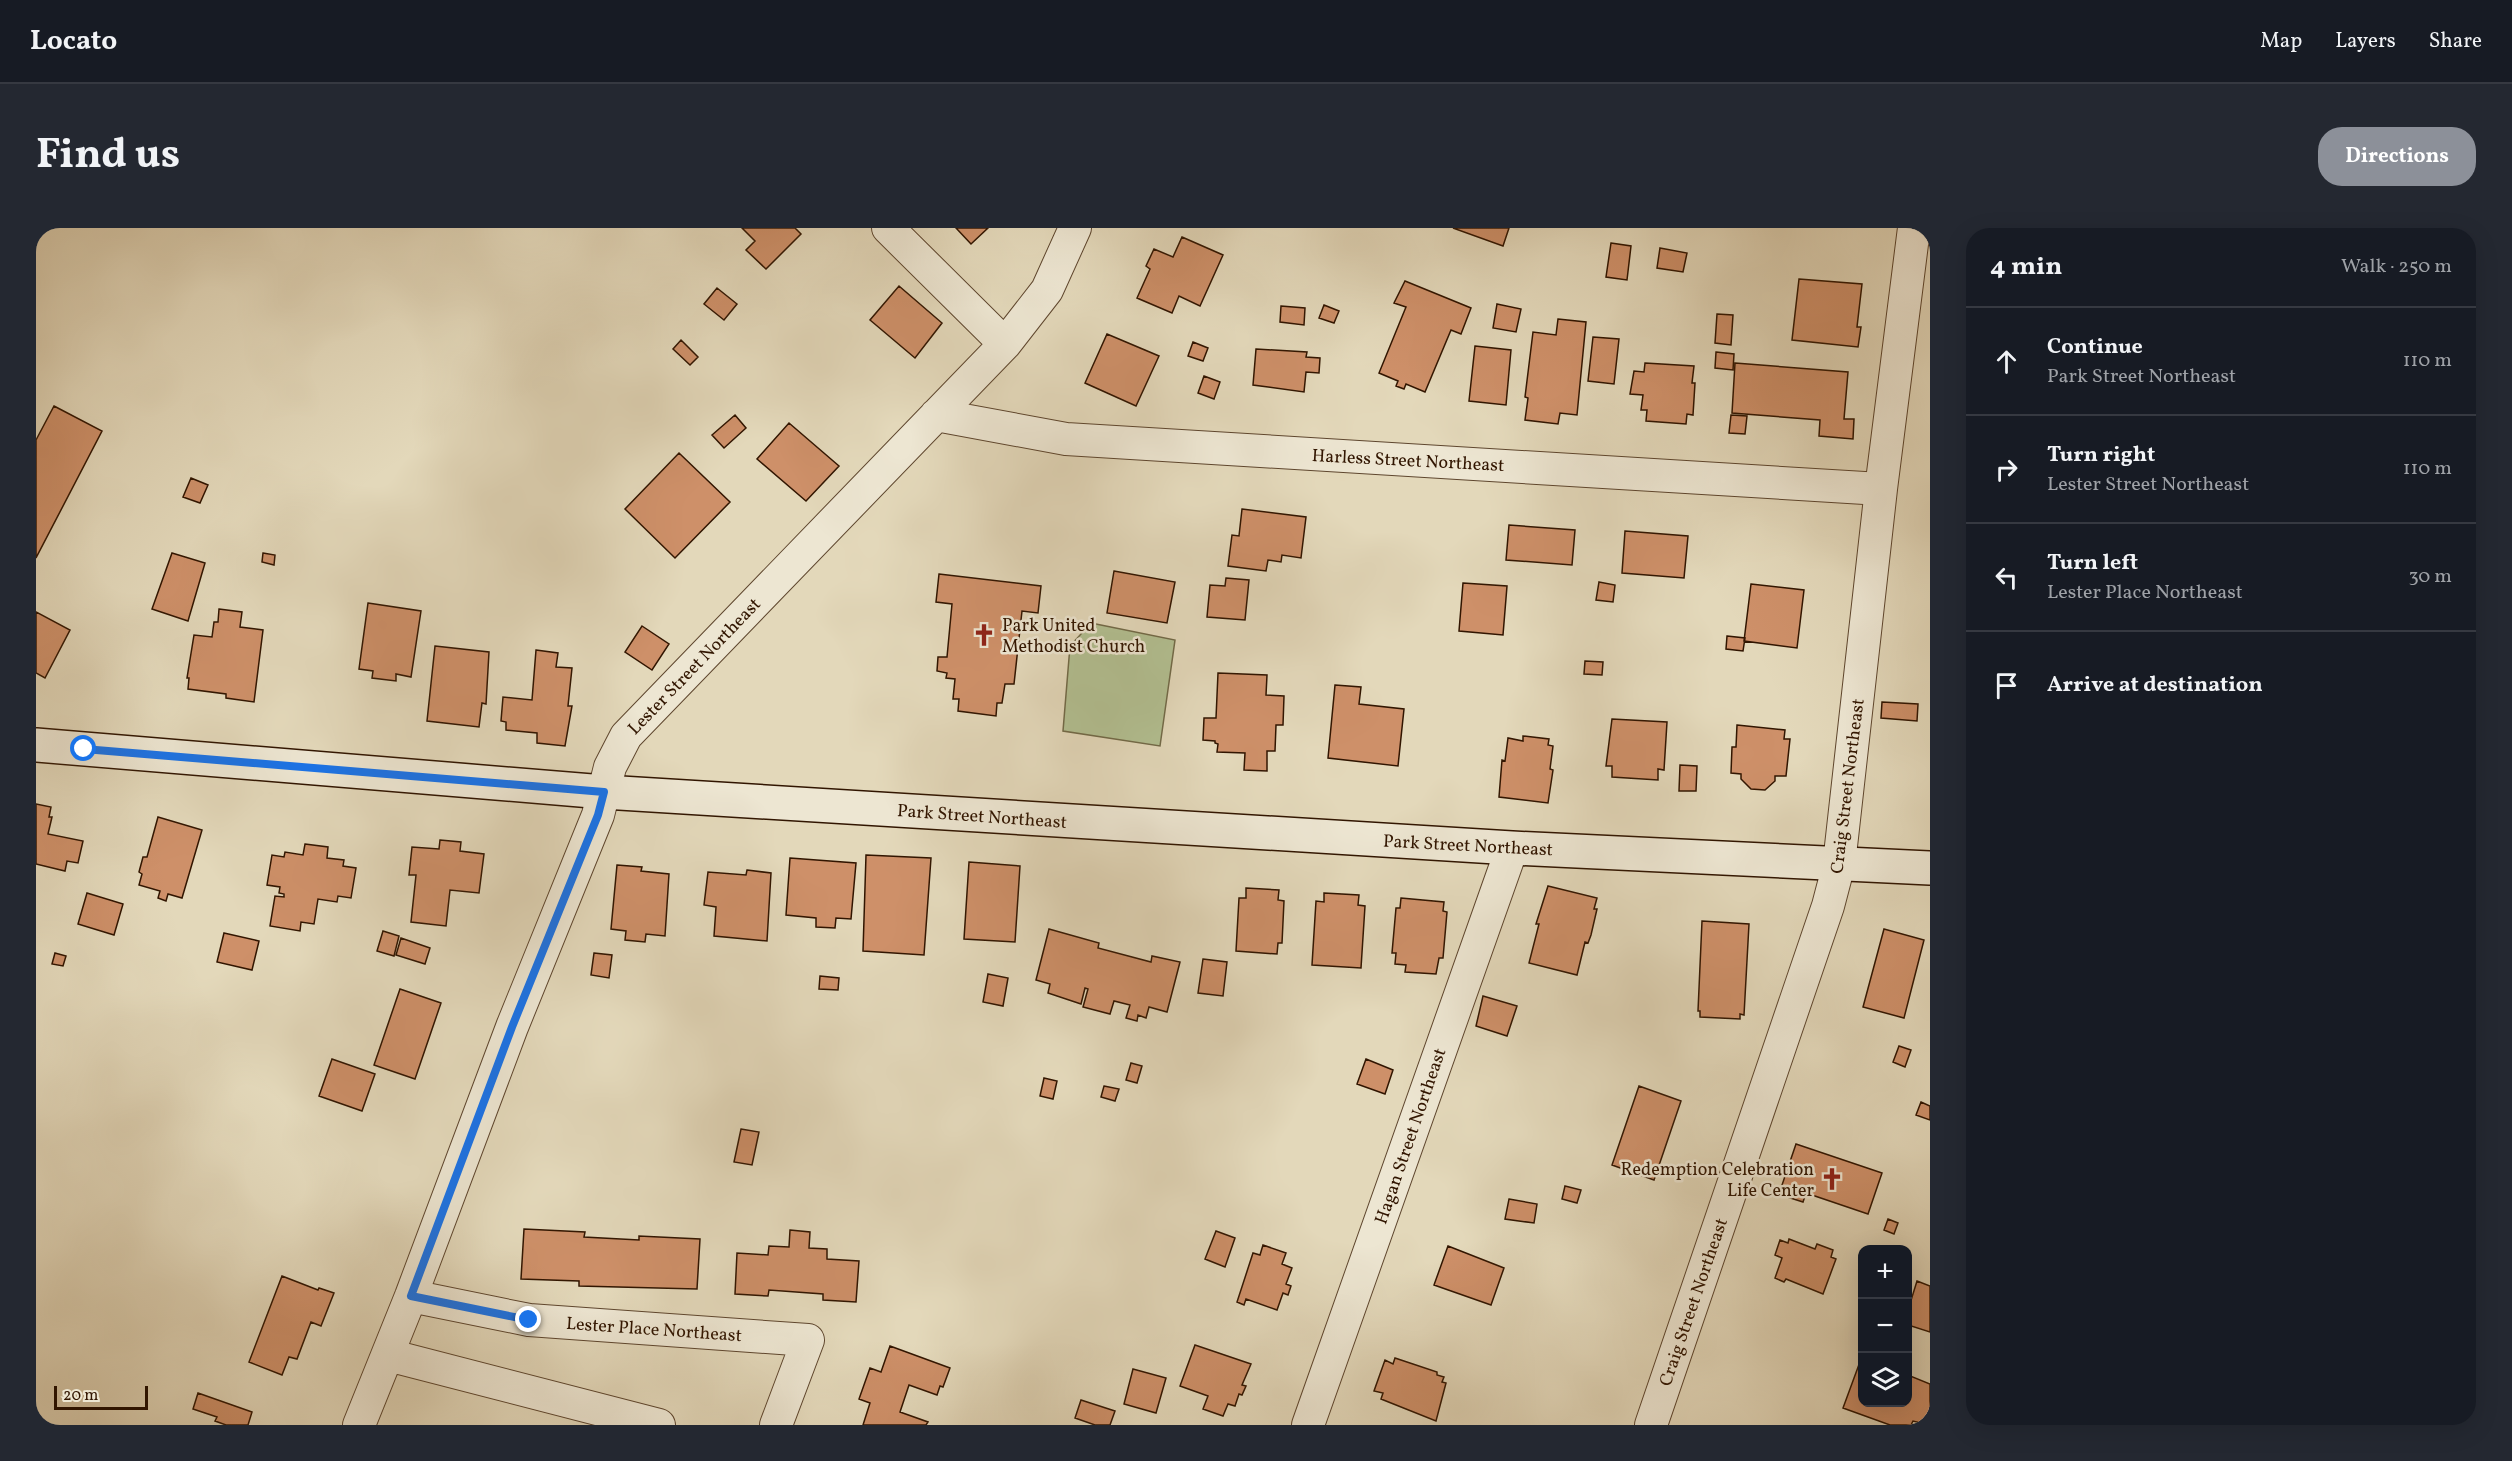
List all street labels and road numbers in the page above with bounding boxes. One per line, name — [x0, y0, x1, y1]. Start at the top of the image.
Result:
street label: Harless Street Northeast — [1311, 444, 1505, 479]
street label: Lester Street Northeast — [623, 593, 767, 741]
street label: Craig Street Northeast — [1825, 697, 1872, 875]
street label: Park Street Northeast — [896, 799, 1068, 836]
street label: Park Street Northeast — [1382, 830, 1554, 863]
street label: Hagan Street Northeast — [1370, 1045, 1453, 1228]
street label: Craig Street Northeast — [1654, 1215, 1735, 1390]
street label: Lester Place Northeast — [565, 1312, 743, 1349]

